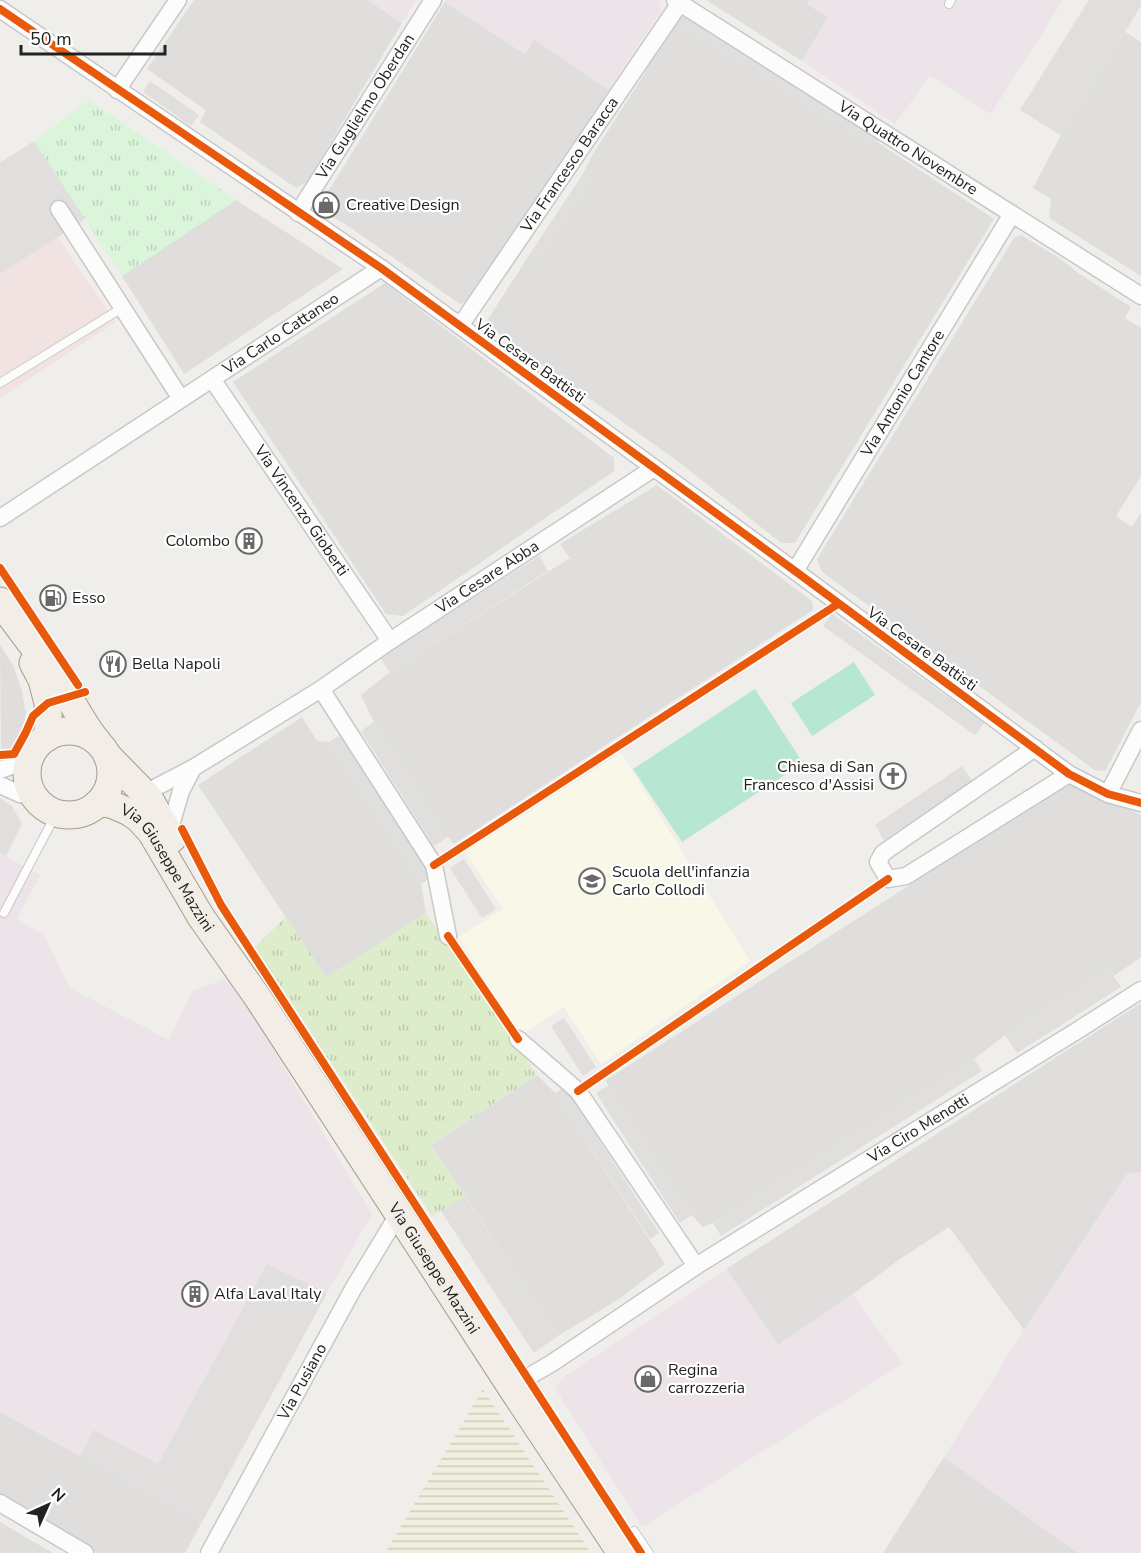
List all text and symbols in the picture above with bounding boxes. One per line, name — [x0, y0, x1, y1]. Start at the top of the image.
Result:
scale bar — [21, 18, 165, 56]
text: 50 m — [30, 27, 72, 51]
street label: Via Guglielmo Oberdan — [311, 30, 420, 184]
street label: Via Francesco Baracca — [515, 93, 624, 238]
street label: Via Quattro Novembre — [833, 95, 982, 200]
shop icon: Creative Design — [311, 190, 341, 220]
place label: Creative Design — [346, 194, 460, 216]
street label: Via Carlo Cattaneo — [218, 287, 343, 380]
street label: Via Cesare Battisti — [470, 313, 590, 409]
street label: Via Antonio Cantore — [855, 326, 950, 462]
street label: Via Vincenzo Gioberti — [248, 440, 354, 580]
building icon: Colombo — [234, 526, 264, 556]
place label: Colombo — [165, 530, 230, 552]
street label: Via Cesare Abba — [431, 535, 543, 620]
fuel station icon: Esso — [38, 583, 68, 613]
place label: Esso — [72, 587, 106, 609]
street label: Via Cesare Battisti — [862, 601, 982, 697]
restaurant icon: Bella Napoli — [98, 649, 128, 679]
place label: Bella Napoli — [132, 653, 220, 675]
place label: Chiesa di San Francesco d'Assisi — [744, 756, 874, 796]
church icon: Chiesa di San Francesco d'Assisi — [878, 761, 908, 791]
street label: Via Giuseppe Mazzini — [116, 798, 219, 936]
place label: Scuola dell'infanzia Carlo Collodi — [612, 861, 750, 901]
school or university icon: Scuola dell'infanzia Carlo Collodi — [577, 866, 607, 896]
street label: Via Ciro Menotti — [863, 1089, 973, 1169]
street label: Via Giuseppe Mazzini — [382, 1198, 485, 1338]
building icon: Alfa Laval Italy — [180, 1279, 210, 1309]
place label: Alfa Laval Italy — [214, 1283, 322, 1305]
street label: Via Pusiano — [272, 1339, 332, 1425]
place label: Regina carrozzeria — [668, 1359, 745, 1399]
shop icon: Regina carrozzeria — [633, 1364, 663, 1394]
north arrow — [18, 1475, 78, 1535]
text: N — [46, 1483, 70, 1507]

